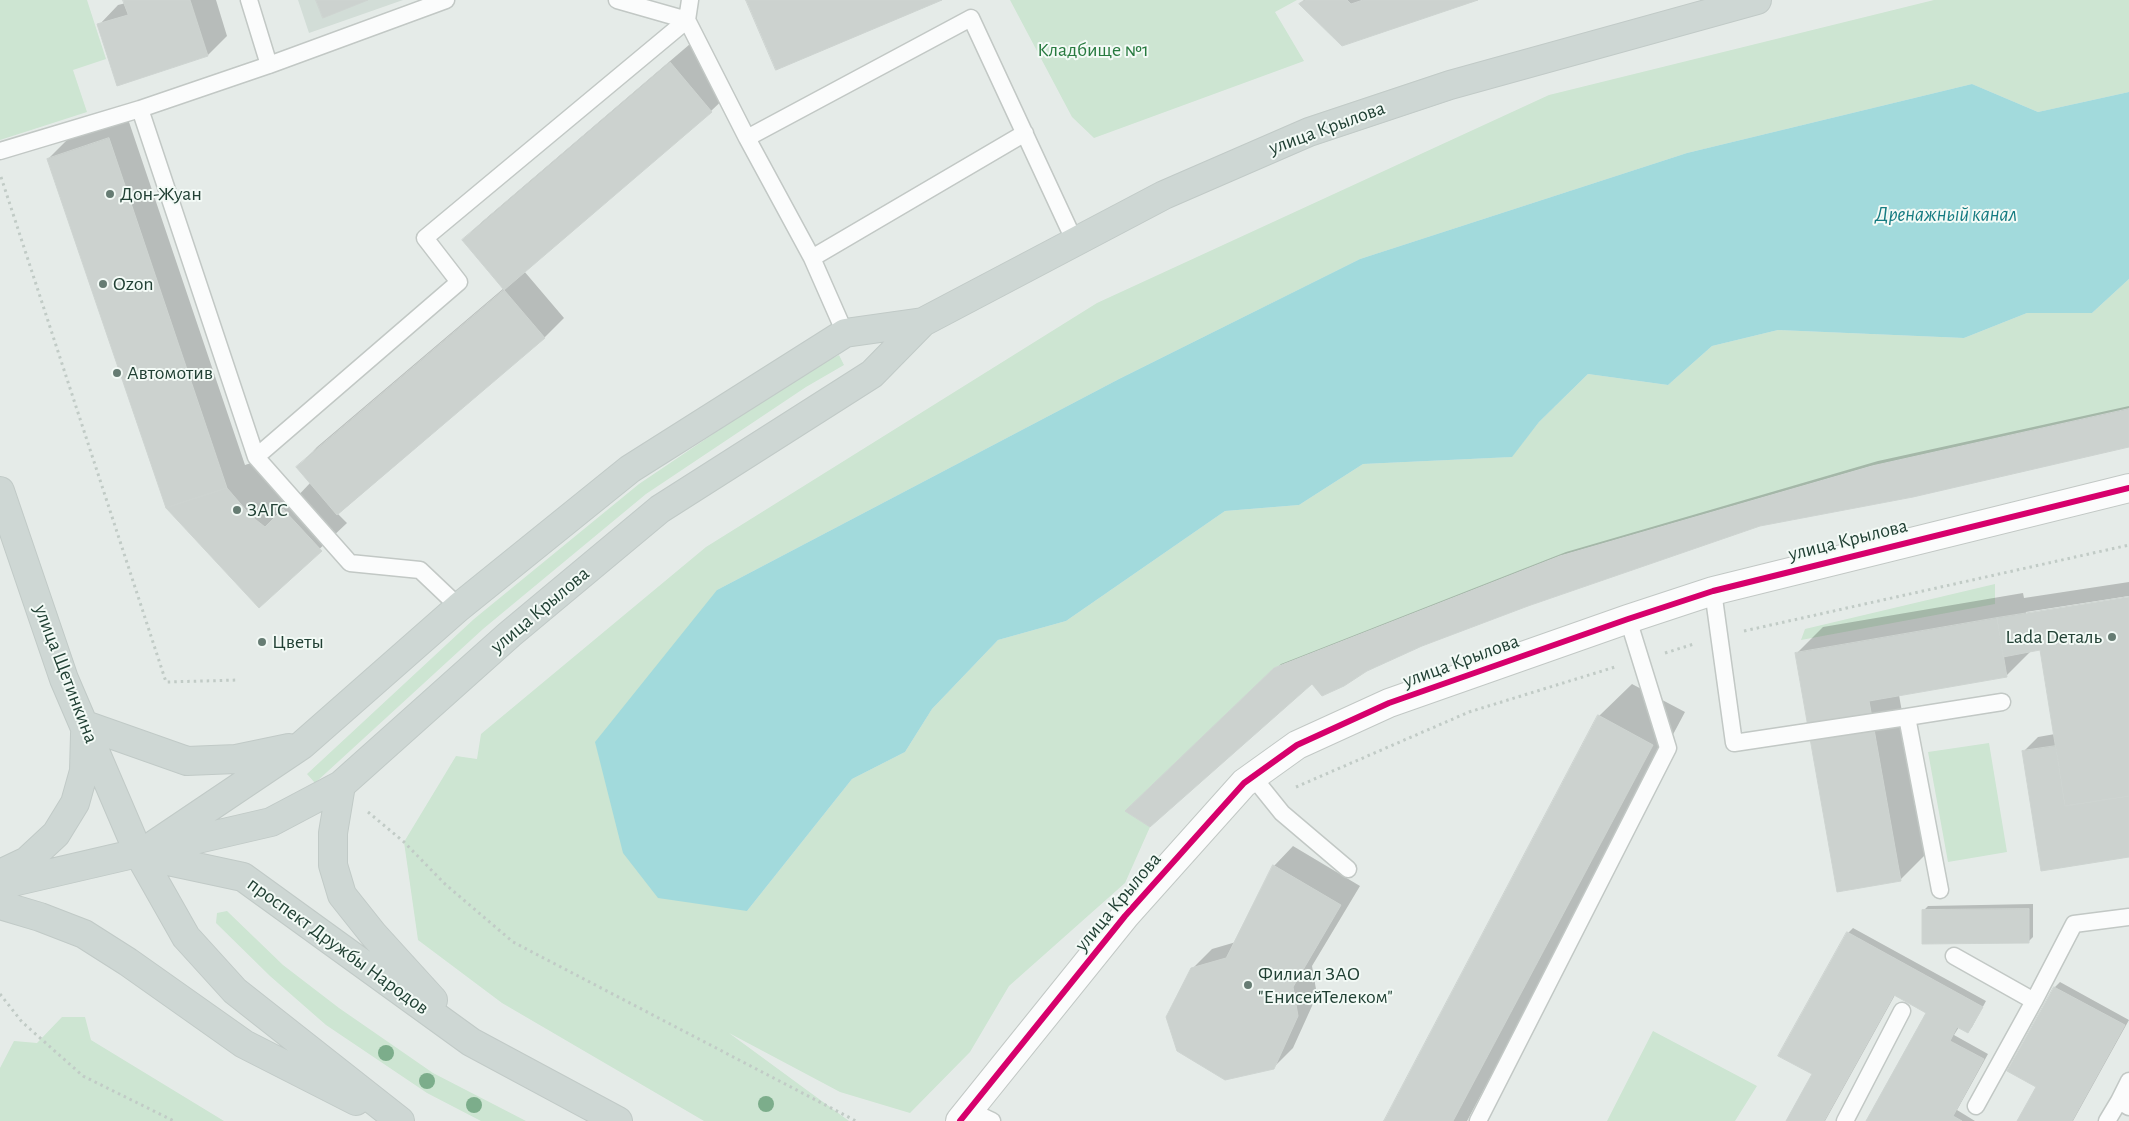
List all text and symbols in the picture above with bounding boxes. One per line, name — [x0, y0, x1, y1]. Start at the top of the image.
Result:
park label: Кладбище №1 — [1037, 38, 1149, 62]
street label: улица Крылова — [1266, 96, 1388, 160]
place label: Дон-Жуан — [120, 182, 202, 206]
marker: Дон-Жуан — [104, 188, 116, 200]
water label: Дренажный канал — [1875, 202, 2017, 228]
place label: Ozon — [113, 272, 154, 296]
marker: Ozon — [97, 278, 109, 290]
place label: Автомотив — [127, 361, 213, 385]
marker: Автомотив — [111, 367, 123, 379]
place label: ЗАГС — [247, 498, 288, 522]
marker: ЗАГС — [231, 504, 243, 516]
street label: улица Крылова — [1786, 514, 1910, 566]
street label: улица Крылова — [486, 562, 594, 658]
street label: улица Щетинкина — [29, 601, 103, 747]
place label: Lada Dеталь — [2005, 625, 2102, 649]
street label: улица Крылова — [1400, 629, 1522, 693]
place label: Цветы — [272, 630, 324, 654]
marker: Lada Dеталь — [2106, 631, 2118, 643]
marker: Цветы — [256, 636, 268, 648]
street label: улица Крылова — [1070, 848, 1166, 956]
street label: проспект Дружбы Народов — [243, 872, 433, 1020]
place label: Филиал ЗАО "ЕнисейТелеком" — [1258, 962, 1393, 1009]
marker: Филиал ЗАО "ЕнисейТелеком" — [1242, 979, 1254, 991]

